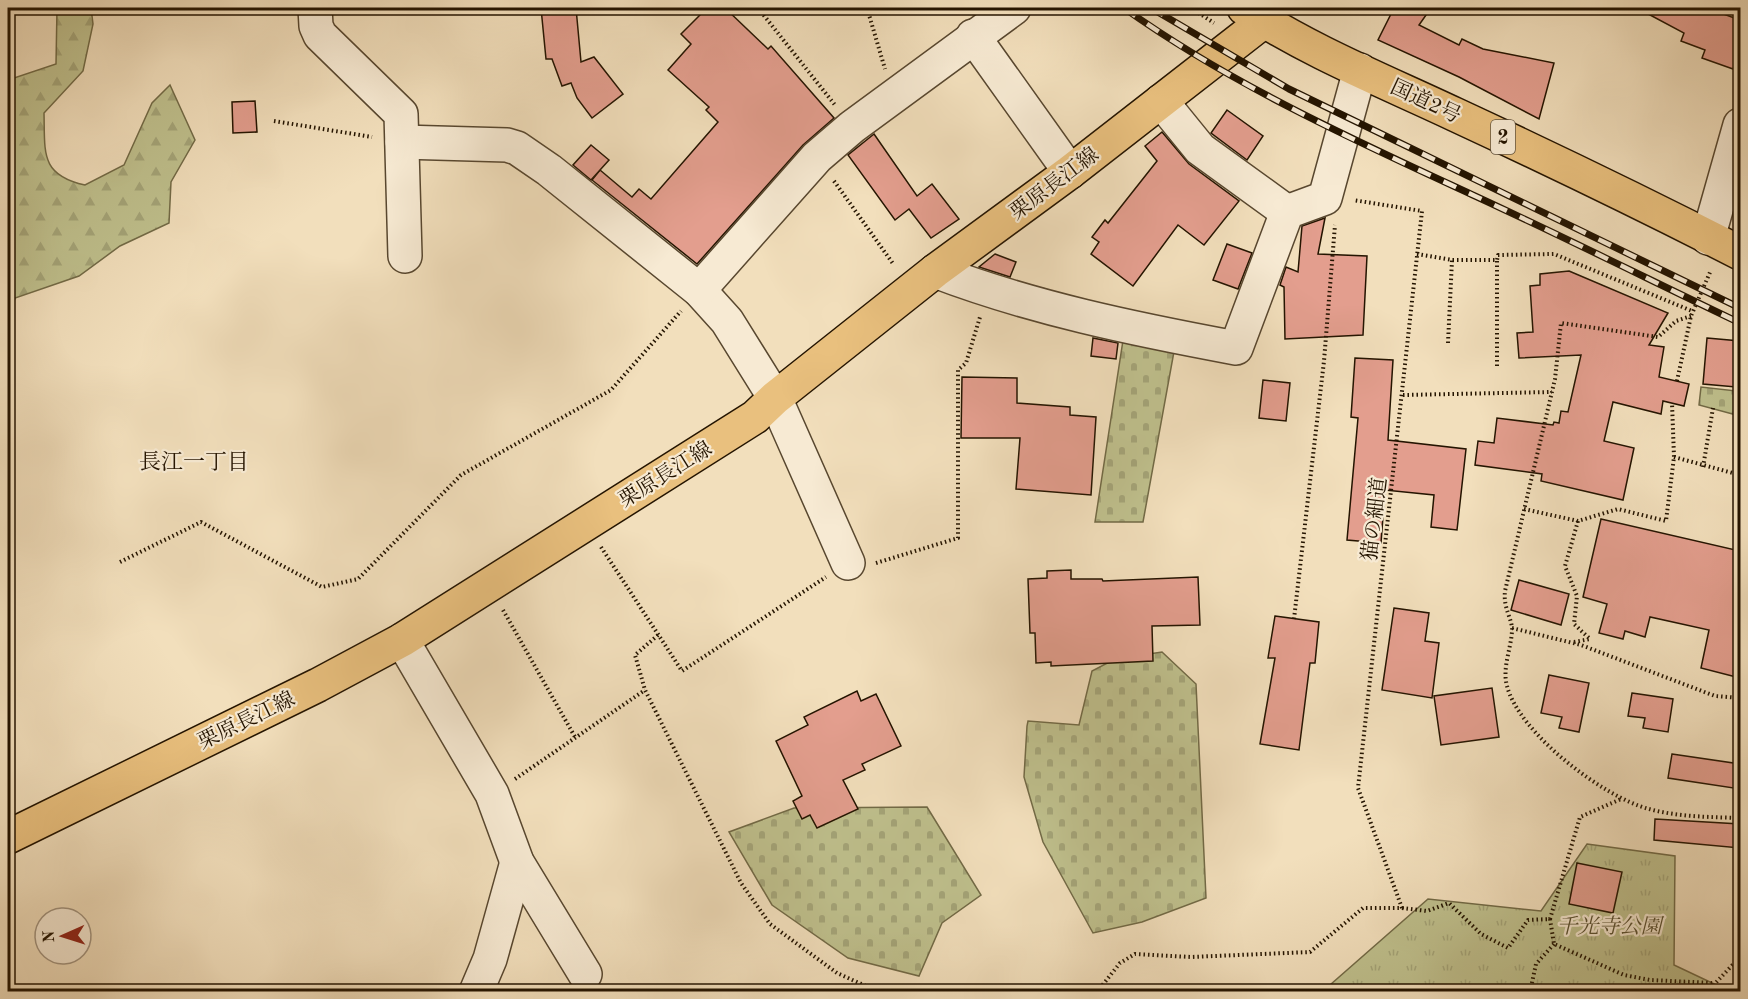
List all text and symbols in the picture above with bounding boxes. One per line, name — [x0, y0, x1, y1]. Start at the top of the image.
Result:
street label: 国道2号 — [1387, 75, 1465, 128]
road number: 2 — [1491, 120, 1515, 154]
street label: 栗原長江線 — [1005, 143, 1103, 224]
street label: 栗原長江線 — [615, 437, 716, 512]
district label: 長江一丁目 — [139, 450, 249, 474]
street label: 猫の細道 — [1358, 476, 1391, 562]
street label: 栗原長江線 — [194, 687, 298, 754]
north arrow — [33, 906, 93, 966]
park label: 千光寺公園 — [1557, 915, 1664, 938]
text: N — [42, 929, 58, 943]

